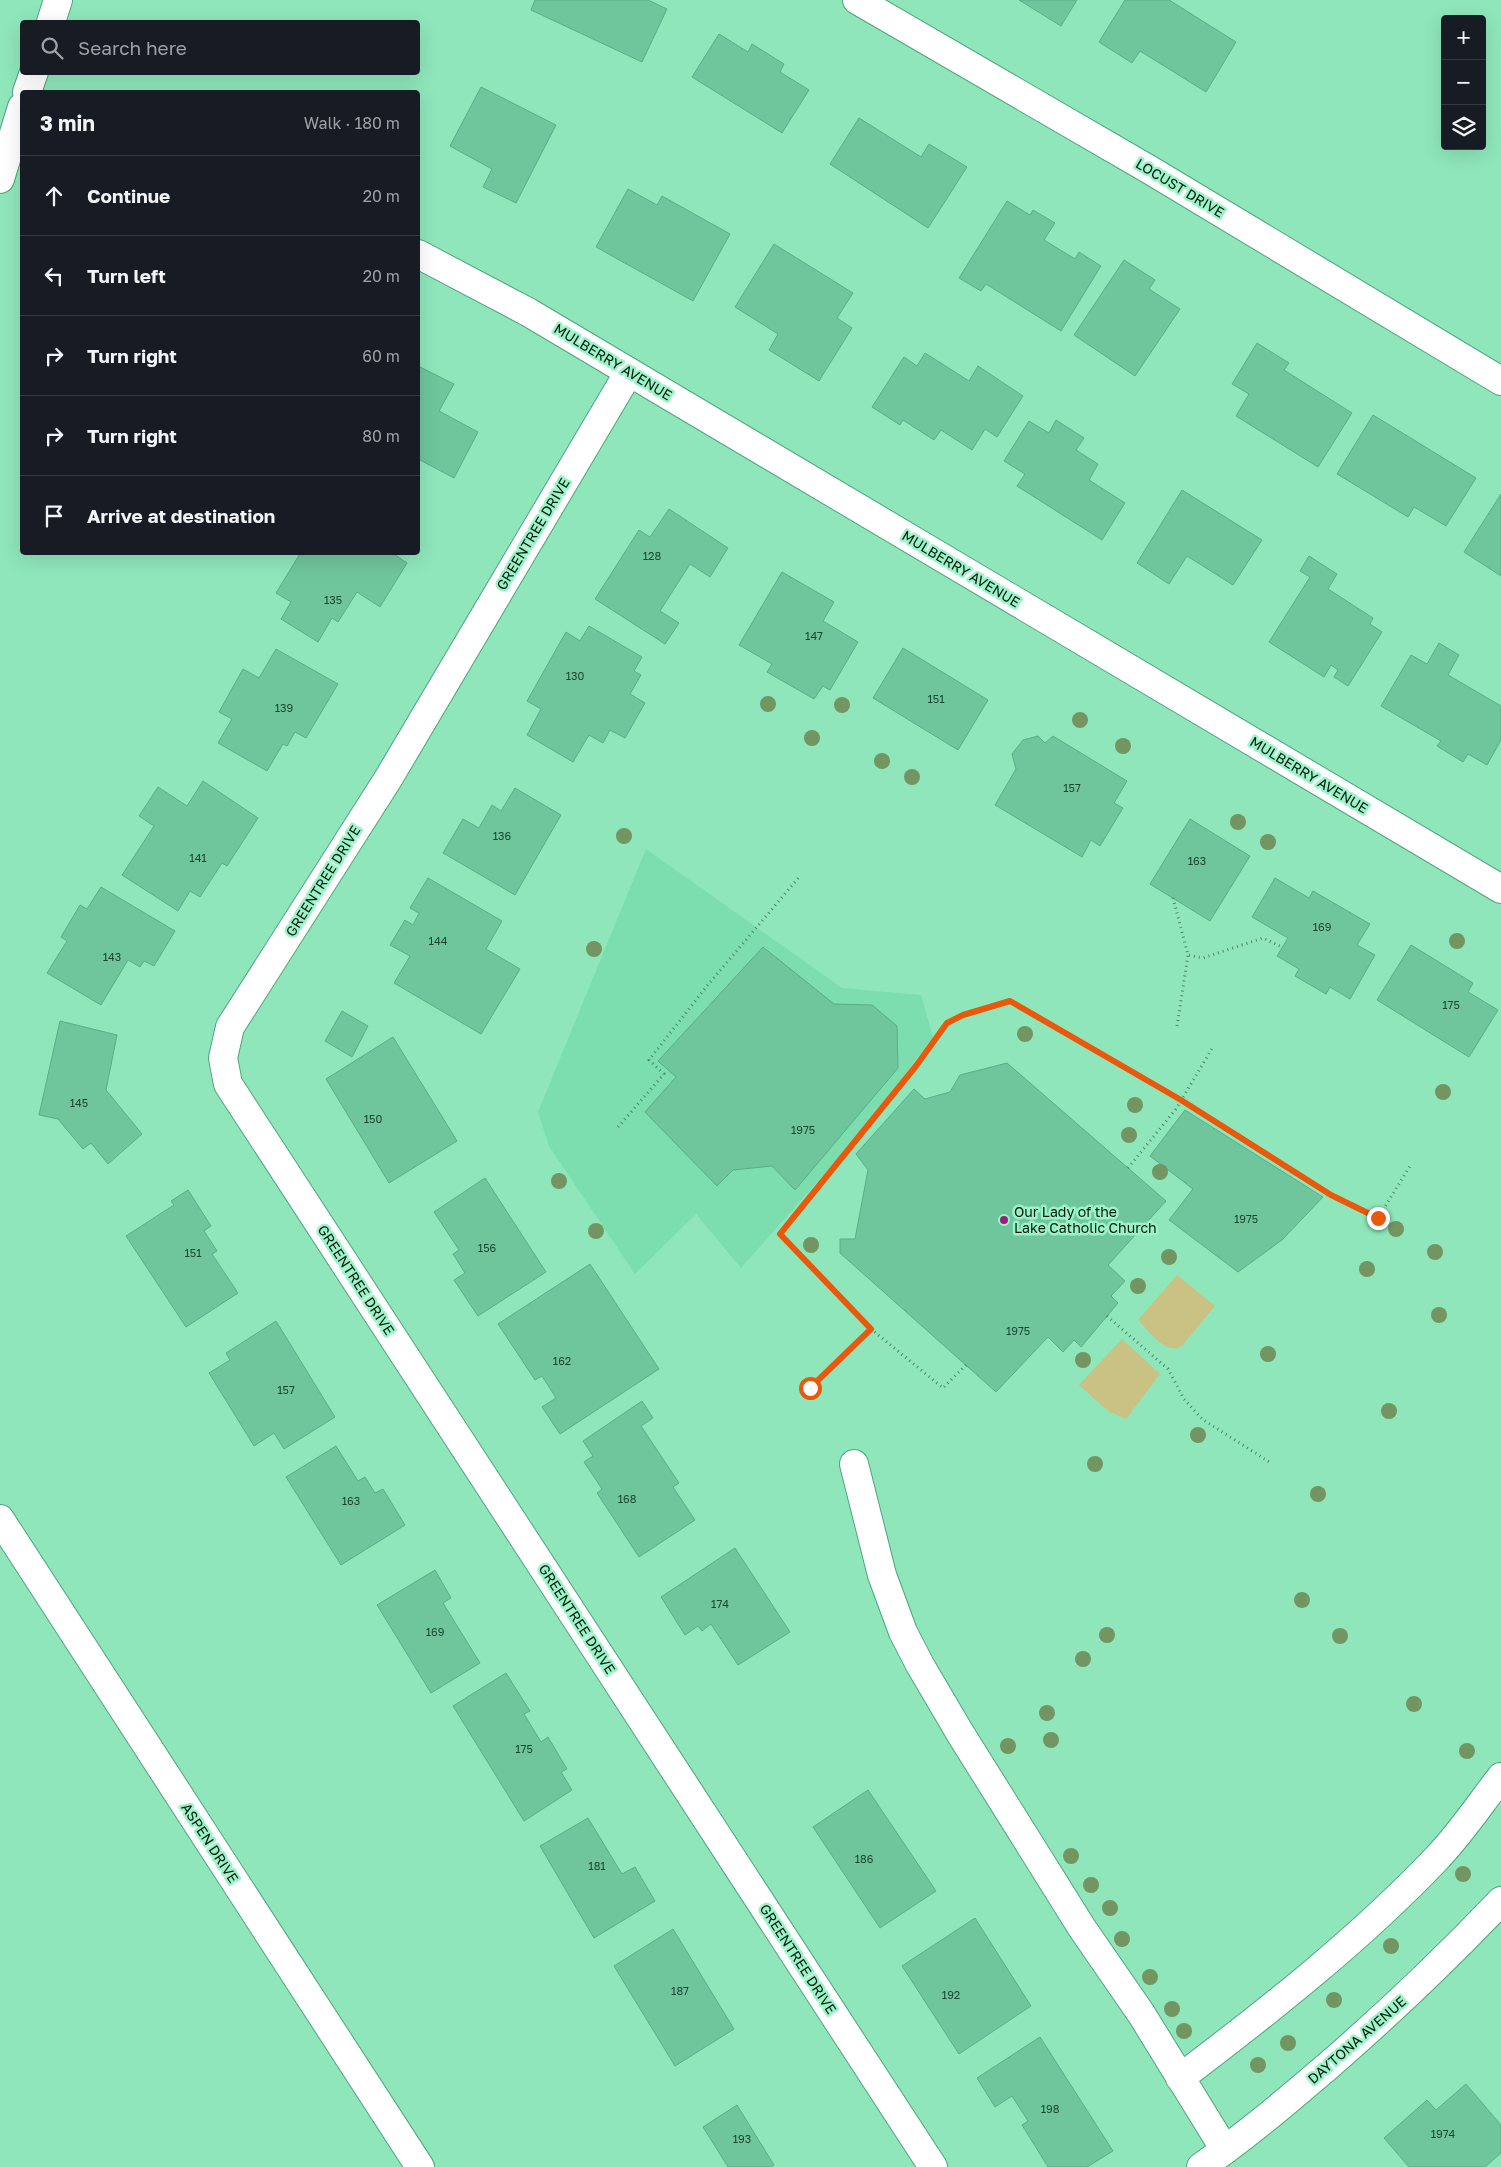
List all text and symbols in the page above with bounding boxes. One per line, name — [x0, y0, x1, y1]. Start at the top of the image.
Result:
map controls — [1441, 15, 1486, 150]
button: + — [1441, 15, 1486, 60]
search box — [20, 20, 420, 75]
icon: search — [38, 34, 66, 62]
text: Search here — [78, 36, 187, 59]
button: − — [1441, 60, 1486, 105]
button: layers — [1441, 105, 1486, 150]
text: 3 min — [40, 110, 95, 136]
text: Walk · 180 m — [304, 113, 400, 133]
street label: LOCUST DRIVE — [1133, 154, 1228, 221]
icon: ahead — [40, 182, 68, 210]
text: Continue — [87, 184, 170, 207]
text: 20 m — [363, 186, 400, 206]
icon: left — [40, 262, 68, 290]
text: Turn left — [87, 264, 166, 287]
text: 20 m — [363, 266, 400, 286]
street label: MULBERRY AVENUE — [551, 320, 675, 404]
icon: right — [40, 342, 68, 370]
text: Turn right — [87, 344, 177, 367]
text: 60 m — [362, 346, 400, 366]
icon: right — [40, 422, 68, 450]
text: Turn right — [87, 424, 177, 447]
text: 80 m — [362, 426, 400, 446]
street label: GREENTREE DRIVE — [492, 475, 573, 593]
icon: arrive — [40, 502, 68, 530]
text: Arrive at destination — [87, 504, 275, 527]
street label: MULBERRY AVENUE — [899, 527, 1023, 611]
house number: 128 — [643, 549, 661, 562]
house number: 135 — [324, 593, 342, 606]
house number: 147 — [805, 629, 823, 642]
house number: 130 — [566, 669, 584, 682]
house number: 151 — [927, 692, 945, 705]
house number: 139 — [275, 701, 293, 714]
street label: MULBERRY AVENUE — [1247, 733, 1371, 817]
house number: 157 — [1063, 781, 1081, 794]
street label: GREENTREE DRIVE — [282, 822, 364, 939]
house number: 136 — [493, 829, 512, 842]
house number: 141 — [189, 851, 207, 864]
house number: 163 — [1188, 854, 1206, 867]
house number: 169 — [1313, 920, 1331, 933]
house number: 144 — [429, 934, 448, 947]
house number: 143 — [103, 950, 121, 963]
house number: 175 — [1442, 998, 1460, 1011]
house number: 145 — [70, 1096, 88, 1109]
house number: 150 — [364, 1112, 382, 1125]
house number: 1975 — [791, 1123, 815, 1136]
place label: Our Lady of the Lake Catholic Church — [1014, 1203, 1157, 1236]
route end — [1367, 1207, 1390, 1230]
house number: 1975 — [1234, 1212, 1258, 1225]
marker: Our Lady of the Lake Catholic Church — [998, 1214, 1010, 1226]
street label: GREENTREE DRIVE — [315, 1222, 398, 1338]
house number: 156 — [478, 1241, 497, 1254]
house number: 151 — [184, 1246, 202, 1259]
house number: 1975 — [1006, 1324, 1030, 1337]
house number: 162 — [553, 1354, 571, 1367]
route start — [799, 1377, 822, 1400]
house number: 157 — [277, 1383, 295, 1396]
house number: 168 — [618, 1492, 637, 1505]
house number: 163 — [342, 1494, 360, 1507]
street label: GREENTREE DRIVE — [536, 1561, 619, 1677]
house number: 174 — [711, 1597, 729, 1610]
house number: 169 — [426, 1625, 444, 1638]
house number: 175 — [515, 1742, 533, 1755]
street label: ASPEN DRIVE — [178, 1800, 243, 1886]
house number: 186 — [855, 1852, 874, 1865]
house number: 181 — [588, 1859, 606, 1872]
street label: GREENTREE DRIVE — [757, 1901, 840, 2017]
house number: 187 — [671, 1984, 689, 1997]
house number: 192 — [942, 1988, 960, 2001]
street label: DAYTONA AVENUE — [1304, 1992, 1409, 2087]
house number: 198 — [1041, 2102, 1060, 2115]
house number: 1974 — [1431, 2127, 1456, 2140]
house number: 193 — [733, 2132, 751, 2145]

